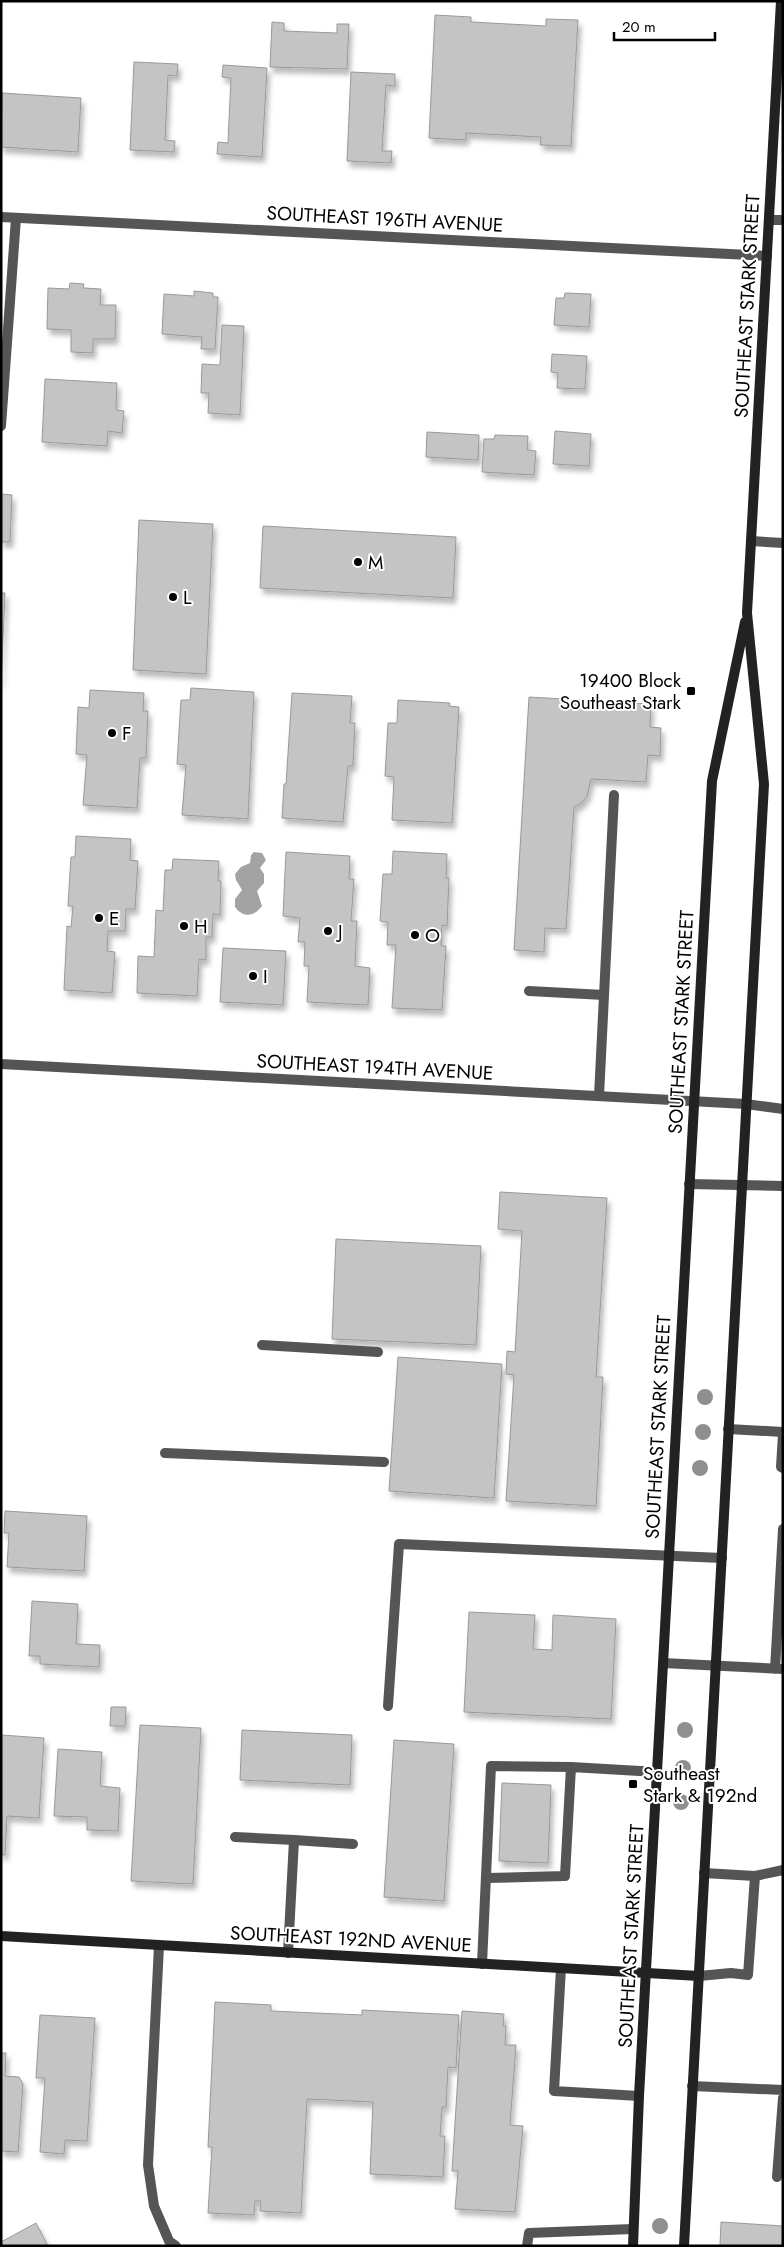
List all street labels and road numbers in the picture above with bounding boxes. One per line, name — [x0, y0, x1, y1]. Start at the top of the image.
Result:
street label: SOUTHEAST STARK STREET — [728, 193, 766, 419]
street label: SOUTHEAST 196TH AVENUE — [266, 199, 504, 239]
street label: SOUTHEAST STARK STREET — [662, 909, 700, 1135]
street label: SOUTHEAST 194TH AVENUE — [256, 1047, 494, 1087]
street label: SOUTHEAST STARK STREET — [639, 1314, 677, 1540]
street label: SOUTHEAST STARK STREET — [612, 1823, 650, 2049]
street label: SOUTHEAST 192ND AVENUE — [229, 1919, 473, 1959]

